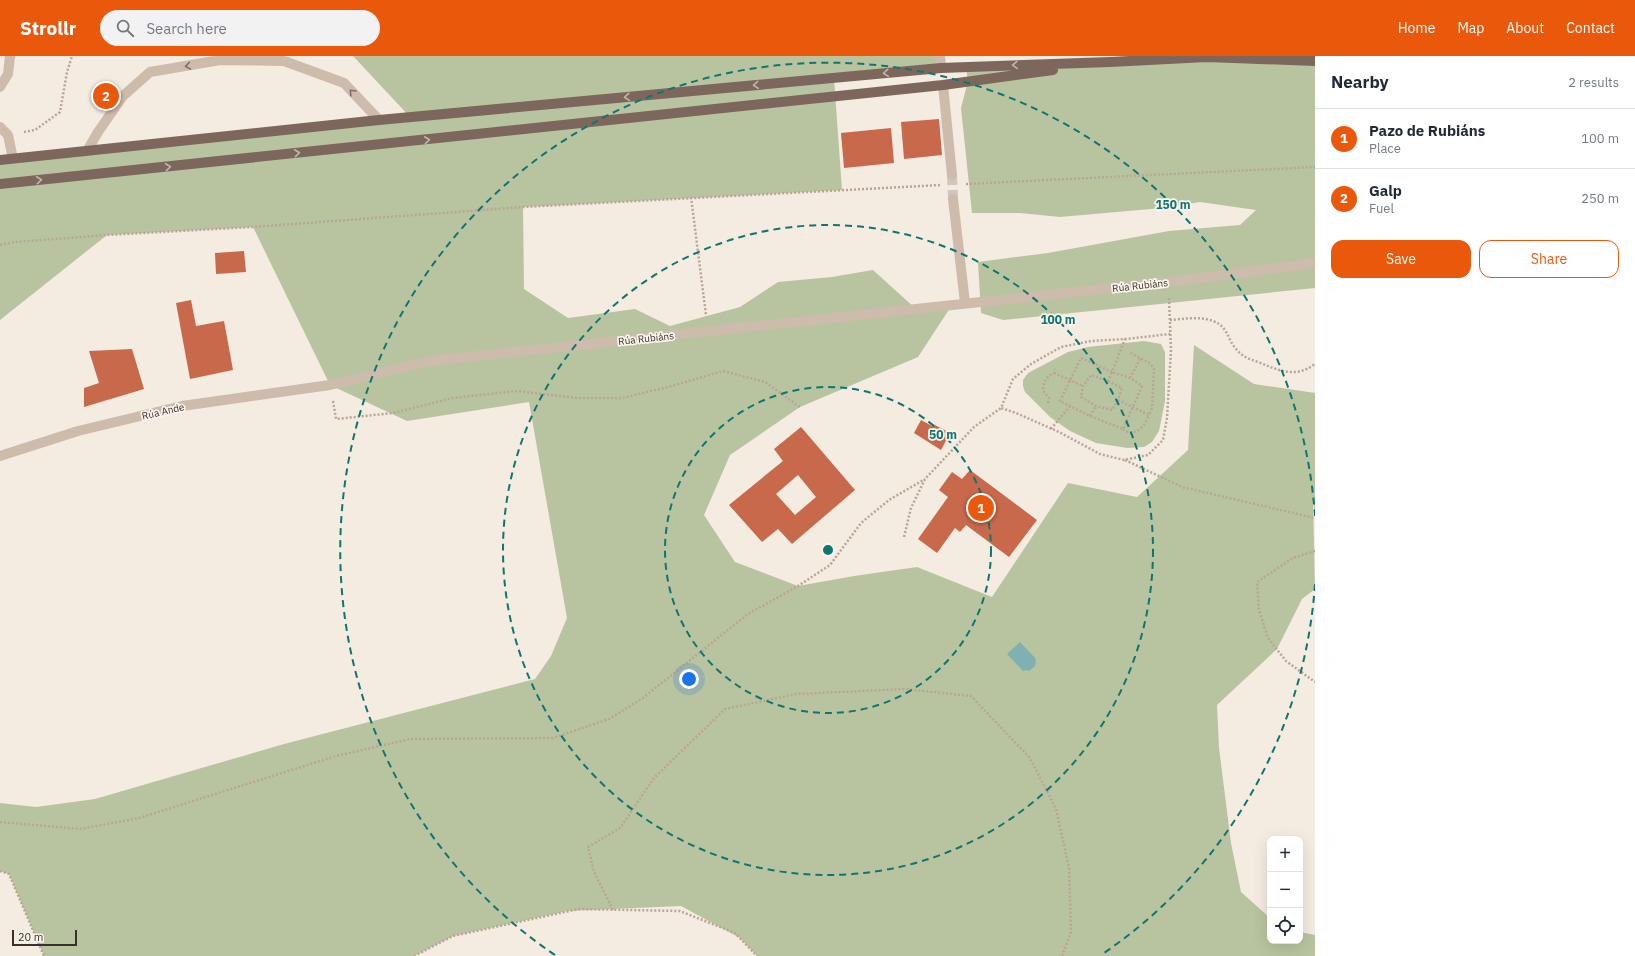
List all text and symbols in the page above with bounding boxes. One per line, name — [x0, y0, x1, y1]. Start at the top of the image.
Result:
search box — [100, 10, 380, 46]
text: Strollr — [20, 16, 76, 40]
icon: search — [114, 17, 136, 39]
text: Search here — [146, 19, 227, 38]
text: Home — [1398, 19, 1435, 37]
text: Map — [1457, 19, 1484, 37]
text: About — [1506, 19, 1544, 37]
text: Contact — [1566, 19, 1615, 37]
one-way arrow — [185, 61, 192, 69]
one-way arrow — [1012, 61, 1018, 70]
one-way arrow — [883, 68, 889, 77]
text: Nearby — [1331, 71, 1389, 93]
text: 2 results — [1568, 74, 1619, 91]
one-way arrow — [753, 80, 759, 89]
pin: 2 — [93, 81, 119, 111]
one-way arrow — [349, 89, 357, 97]
one-way arrow — [624, 92, 630, 101]
text: Pazo de Rubiáns — [1369, 121, 1485, 140]
text: 1 — [1340, 130, 1348, 147]
text: 100 m — [1581, 130, 1619, 147]
one-way arrow — [424, 136, 430, 145]
text: Place — [1369, 140, 1401, 157]
one-way arrow — [294, 149, 300, 158]
one-way arrow — [165, 162, 171, 171]
one-way arrow — [36, 176, 42, 185]
text: Galp — [1369, 181, 1402, 200]
text: 2 — [1340, 190, 1348, 207]
text: 250 m — [1581, 190, 1619, 207]
text: 150 m — [1155, 197, 1191, 212]
text: Fuel — [1369, 200, 1394, 217]
button: Save — [1331, 240, 1471, 278]
button: Share — [1479, 240, 1619, 278]
street label: Rúa Rubiáns — [1111, 276, 1169, 295]
text: 100 m — [1040, 312, 1076, 327]
street label: Rúa Rubiáns — [617, 329, 675, 348]
street label: Rúa Ande — [141, 400, 186, 423]
text: 50 m — [929, 427, 957, 442]
pin: 1 — [968, 493, 994, 523]
centre of rings — [821, 543, 835, 557]
your location — [679, 669, 699, 689]
map controls — [1267, 836, 1303, 944]
button: + — [1267, 836, 1303, 872]
button: − — [1267, 872, 1303, 908]
button: locate — [1267, 908, 1303, 944]
scale bar — [12, 928, 77, 947]
text: 20 m — [18, 930, 43, 944]

